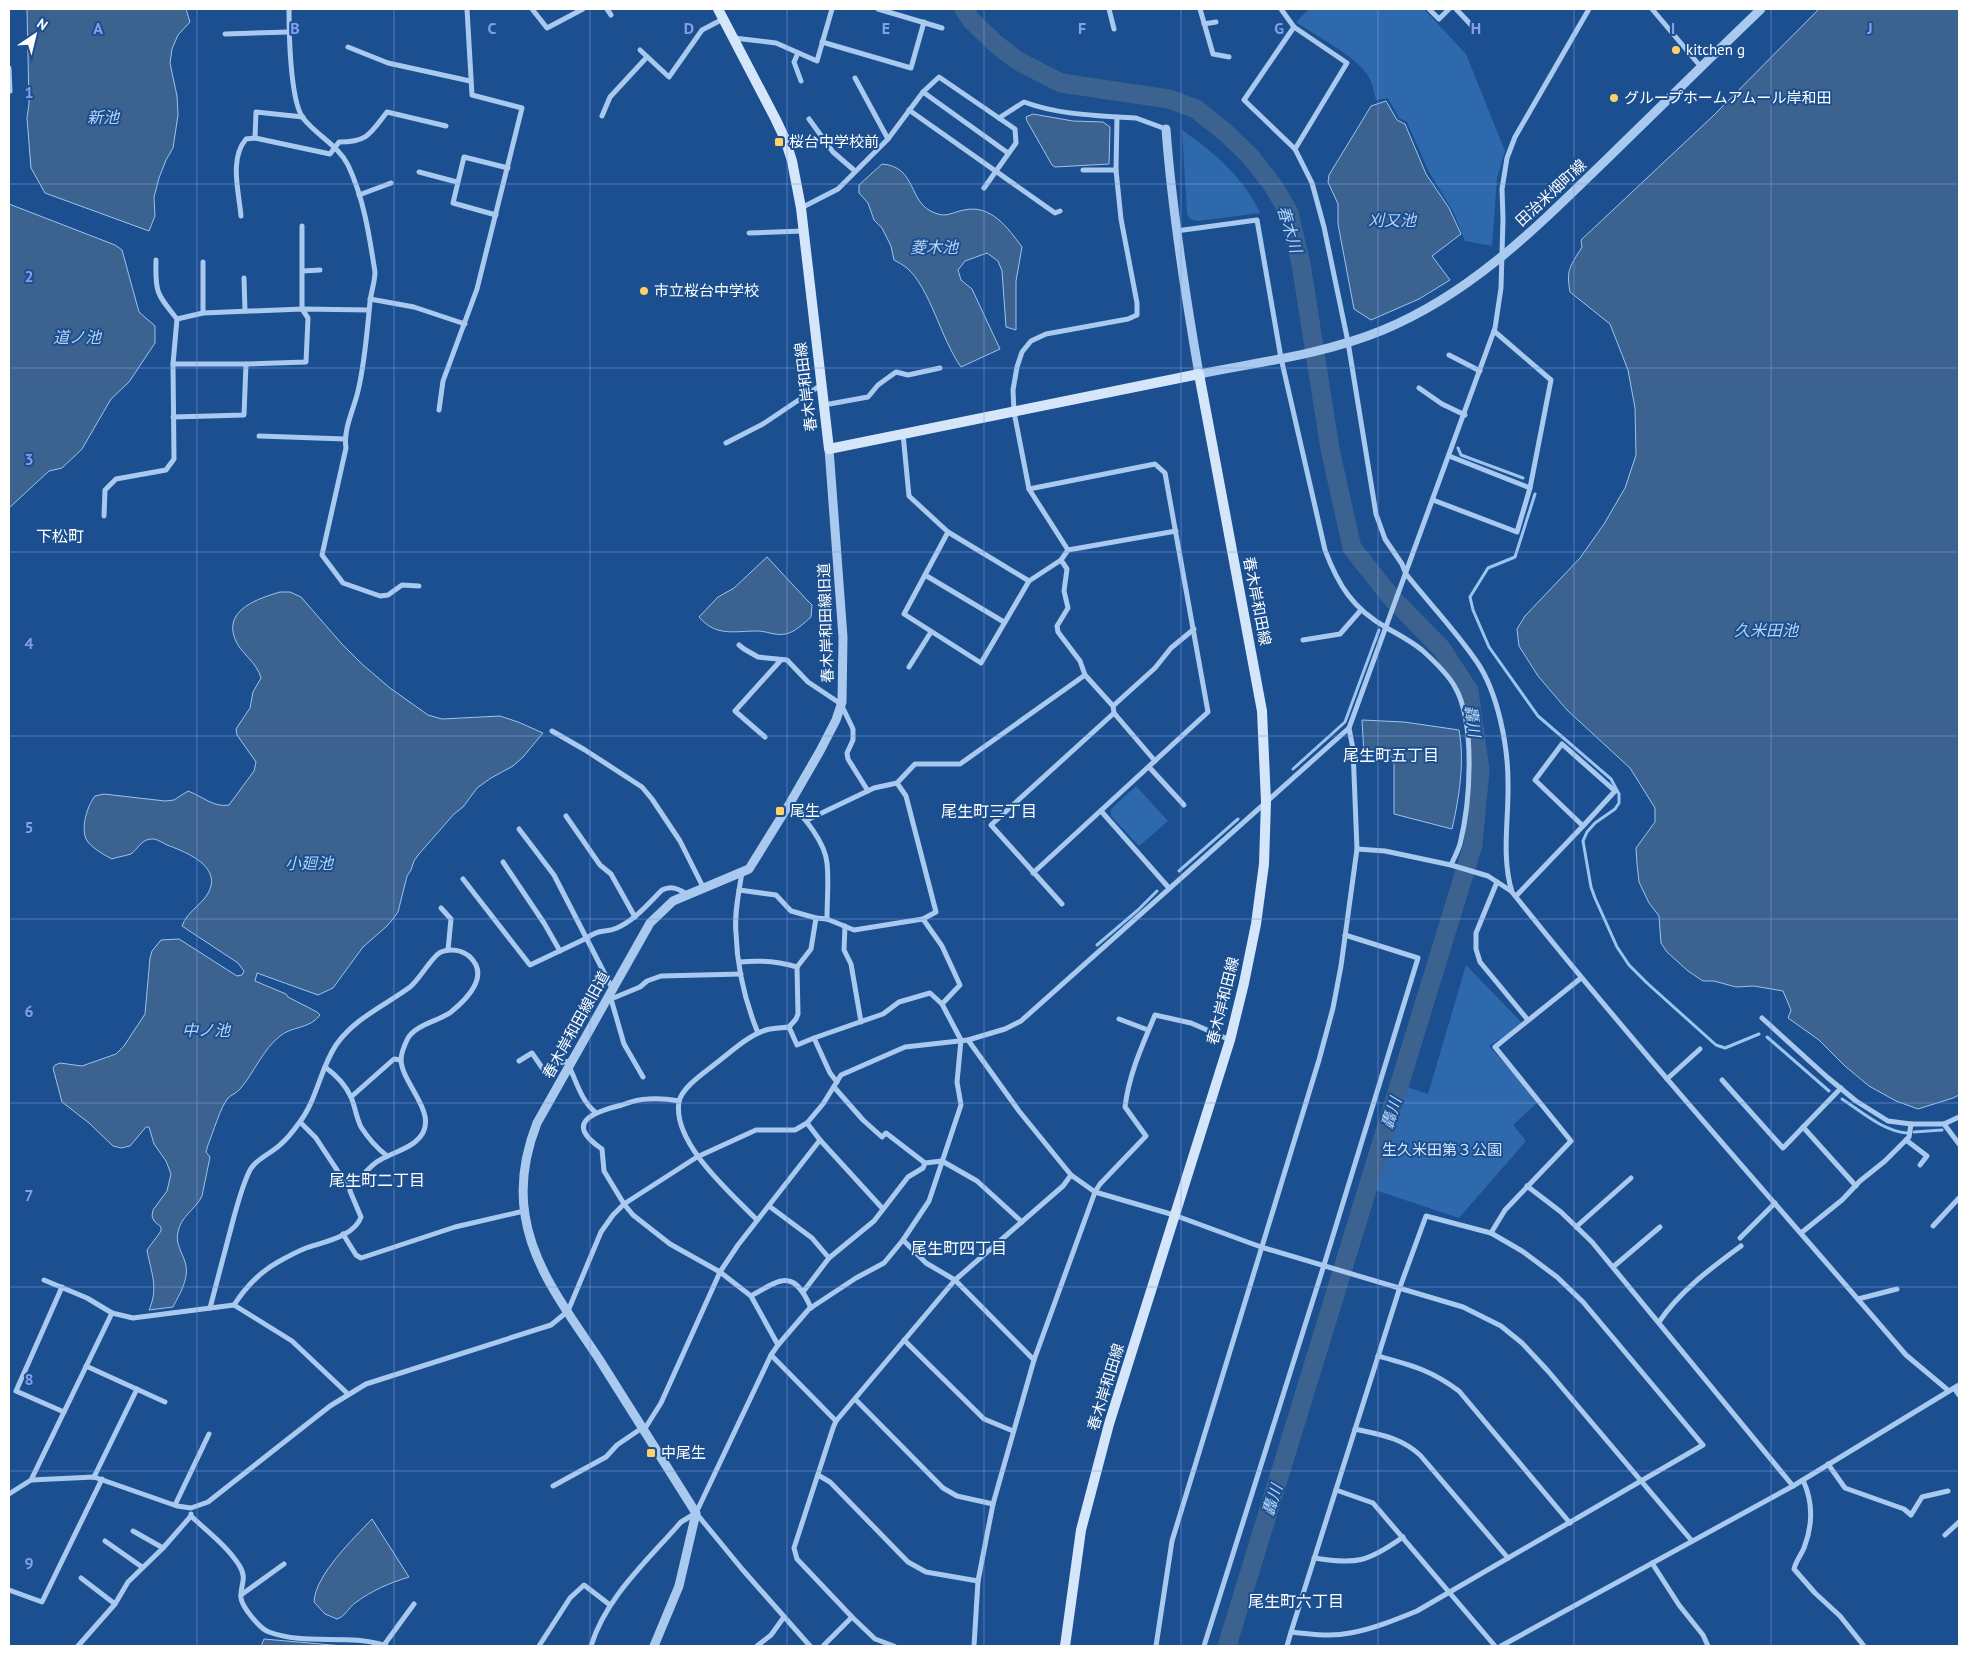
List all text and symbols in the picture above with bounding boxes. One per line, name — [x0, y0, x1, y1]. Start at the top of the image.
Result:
north arrow — [10, 10, 60, 60]
text: N — [34, 14, 51, 34]
text: A — [93, 18, 103, 38]
text: B — [290, 18, 300, 38]
text: C — [488, 18, 497, 38]
text: D — [684, 18, 694, 38]
text: E — [882, 18, 890, 38]
text: F — [1078, 18, 1086, 38]
text: G — [1274, 18, 1284, 38]
text: H — [1471, 18, 1481, 38]
text: I — [1671, 18, 1675, 38]
text: J — [1866, 18, 1873, 38]
place label: kitchen g — [1686, 40, 1745, 59]
marker: kitchen g — [1670, 44, 1682, 56]
text: 1 — [24, 82, 34, 102]
place label: グループホームアムール岸和田 — [1624, 88, 1832, 107]
marker: グループホームアムール岸和田 — [1608, 92, 1620, 104]
water label: 新池 — [87, 107, 121, 127]
place label: 桜台中学校前 — [789, 132, 879, 151]
marker: 桜台中学校前 — [773, 136, 785, 148]
street label: 田治米畑町線 — [1511, 155, 1590, 230]
water label: 春木川 — [1273, 203, 1307, 257]
water label: 刈又池 — [1368, 210, 1418, 230]
water label: 菱木池 — [910, 237, 960, 257]
text: 2 — [24, 266, 34, 286]
place label: 市立桜台中学校 — [654, 281, 759, 300]
marker: 市立桜台中学校 — [638, 285, 650, 297]
water label: 道ノ池 — [53, 327, 103, 347]
street label: 春木岸和田線 — [791, 341, 820, 433]
text: 3 — [24, 449, 34, 469]
district label: 下松町 — [36, 526, 84, 546]
street label: 春木岸和田線 — [1240, 555, 1275, 647]
street label: 春木岸和田線旧道 — [814, 563, 837, 683]
water label: 久米田池 — [1734, 620, 1800, 640]
text: 4 — [24, 633, 34, 653]
water label: 轟川 — [1461, 704, 1485, 740]
district label: 尾生町五丁目 — [1343, 745, 1439, 765]
place label: 尾生 — [790, 801, 820, 820]
district label: 尾生町三丁目 — [941, 801, 1037, 821]
marker: 尾生 — [774, 805, 786, 817]
text: 5 — [24, 817, 34, 837]
water label: 小廻池 — [285, 853, 335, 873]
street label: 春木岸和田線 — [1202, 955, 1243, 1047]
street label: 春木岸和田線旧道 — [538, 968, 613, 1082]
text: 6 — [24, 1001, 34, 1021]
water label: 中ノ池 — [182, 1020, 232, 1040]
water label: 轟川 — [1377, 1093, 1406, 1131]
park label: 生久米田第３公園 — [1382, 1140, 1502, 1159]
district label: 尾生町二丁目 — [329, 1170, 425, 1190]
text: 7 — [24, 1185, 34, 1205]
district label: 尾生町四丁目 — [911, 1238, 1007, 1258]
street label: 春木岸和田線 — [1083, 1341, 1128, 1433]
text: 8 — [24, 1369, 34, 1389]
place label: 中尾生 — [661, 1443, 706, 1462]
marker: 中尾生 — [645, 1447, 657, 1459]
water label: 轟川 — [1258, 1480, 1287, 1518]
text: 9 — [24, 1553, 34, 1573]
district label: 尾生町六丁目 — [1248, 1591, 1344, 1611]

